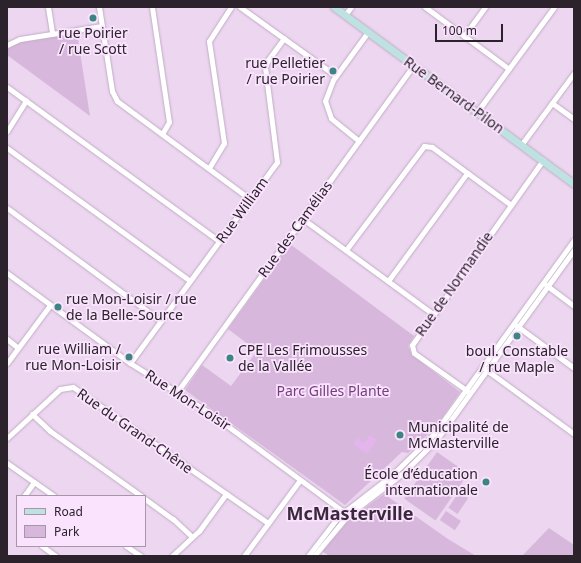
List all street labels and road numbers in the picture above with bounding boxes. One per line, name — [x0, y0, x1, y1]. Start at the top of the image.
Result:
street label: Rue Bernard-Pilon — [401, 53, 507, 137]
street label: Rue William — [212, 174, 272, 246]
street label: Rue des Camélias — [254, 177, 336, 281]
street label: Rue de Normandie — [412, 229, 496, 339]
street label: Rue Mon-Loisir — [142, 366, 234, 434]
street label: Rue du Grand-Chêne — [74, 385, 196, 477]

